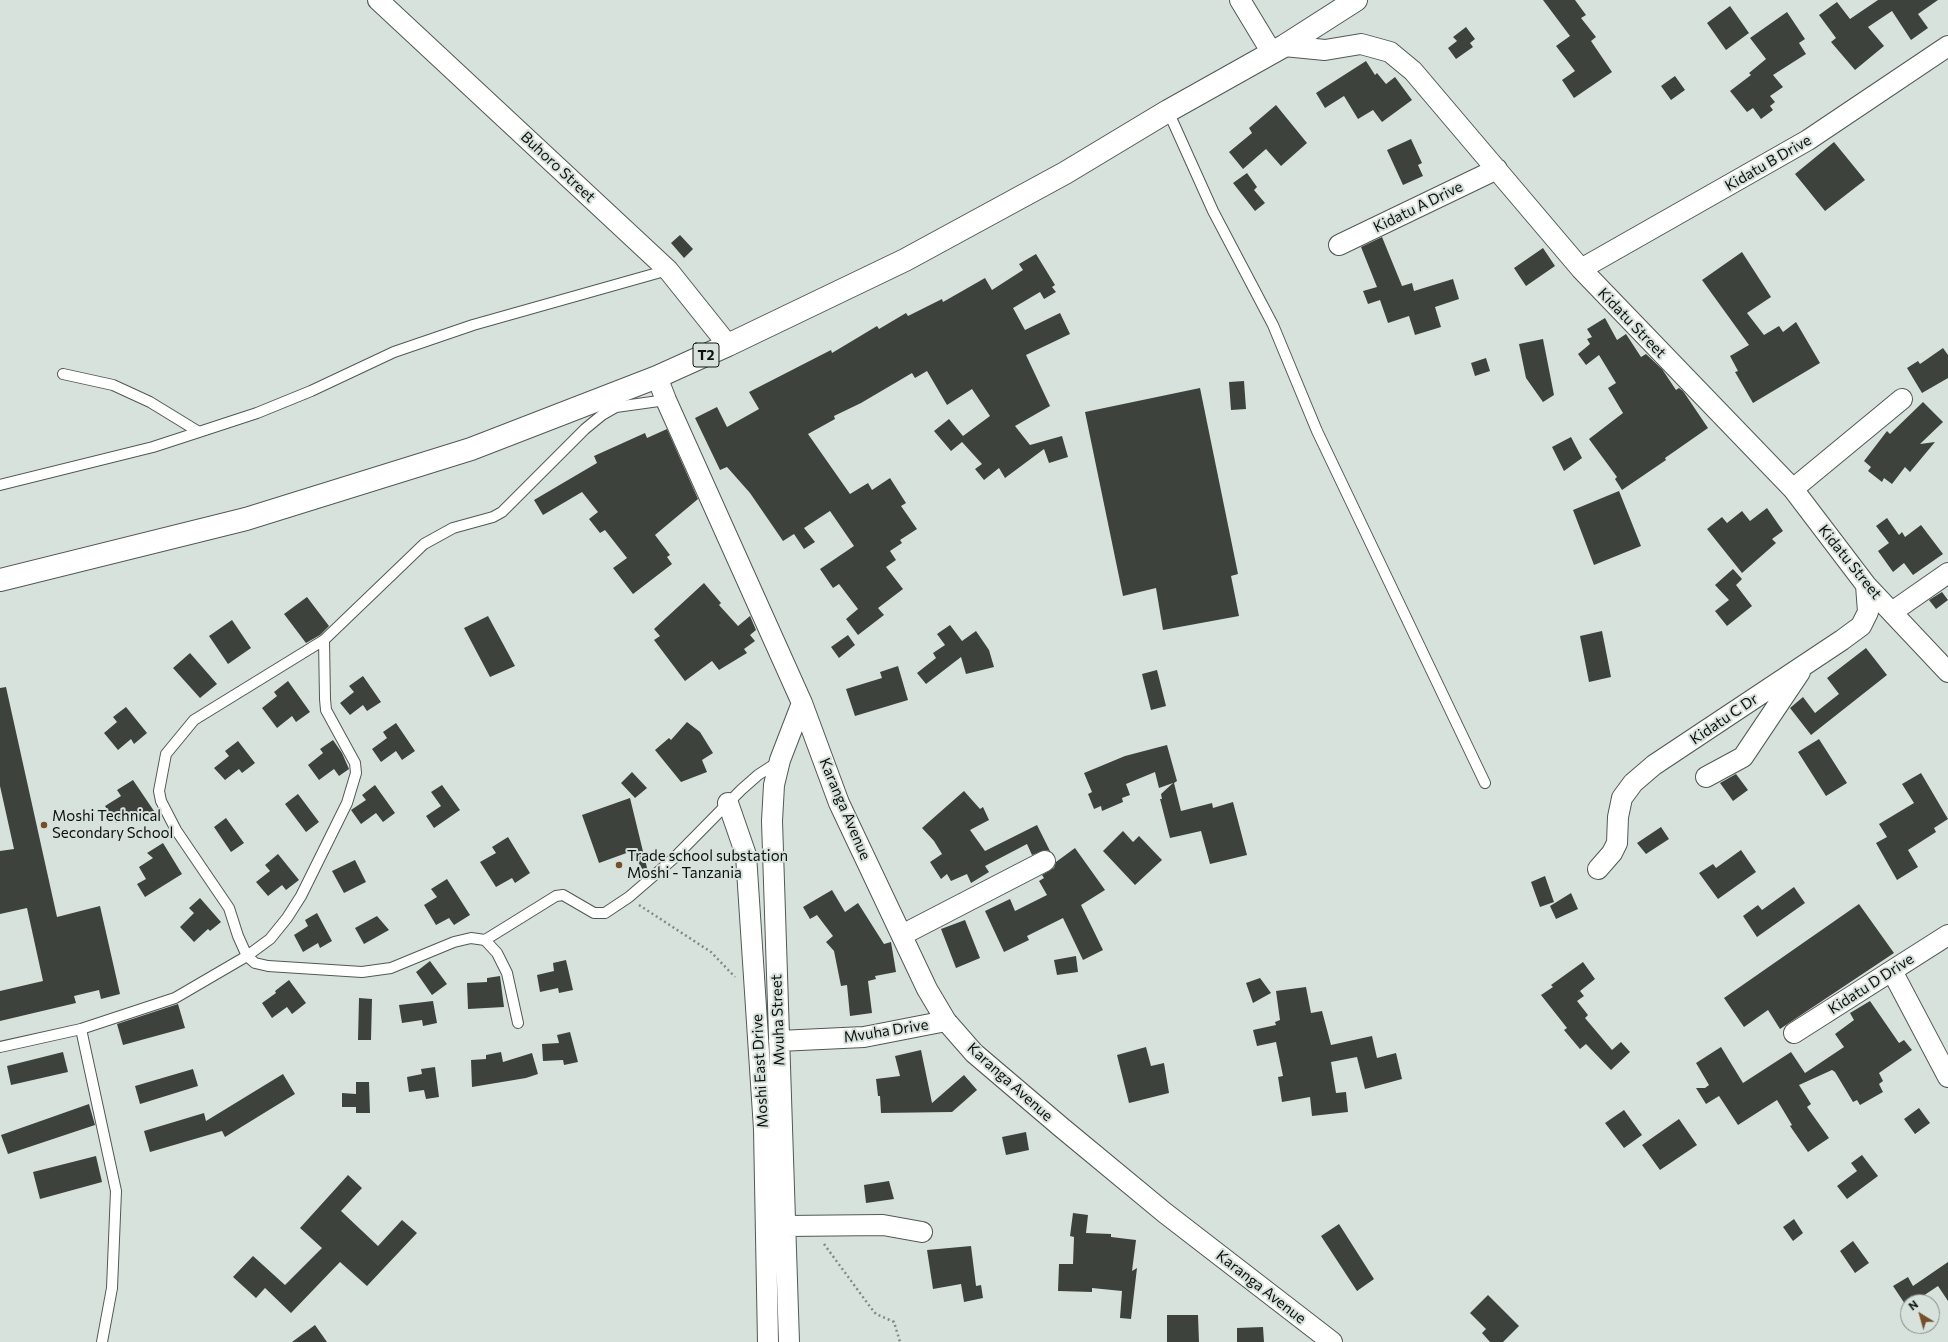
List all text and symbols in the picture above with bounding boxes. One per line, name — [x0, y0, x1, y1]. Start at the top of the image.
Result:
street label: Buhoro Street — [517, 128, 599, 206]
street label: Kidatu B Drive — [1722, 131, 1814, 195]
street label: Kidatu A Drive — [1370, 178, 1466, 236]
street label: Kidatu Street — [1594, 284, 1670, 362]
road number: T2 — [693, 343, 719, 367]
street label: Kidatu Street — [1815, 521, 1885, 603]
street label: Kidatu C Dr — [1687, 690, 1761, 748]
street label: Karanga Avenue — [815, 755, 875, 863]
place label: Moshi Technical Secondary School — [52, 807, 173, 842]
marker: Moshi Technical Secondary School — [39, 820, 49, 830]
place label: Trade school substation Moshi - Tanzania — [627, 847, 788, 882]
marker: Trade school substation Moshi - Tanzania — [614, 860, 624, 870]
street label: Kidatu D Drive — [1825, 950, 1917, 1018]
street label: Mvuha Street — [767, 974, 789, 1066]
street label: Moshi East Drive — [748, 1014, 772, 1128]
street label: Mvuha Drive — [842, 1015, 930, 1047]
street label: Karanga Avenue — [964, 1039, 1056, 1125]
street label: Karanga Avenue — [1213, 1246, 1309, 1328]
north arrow — [1900, 1294, 1940, 1334]
text: N — [1906, 1297, 1920, 1312]

